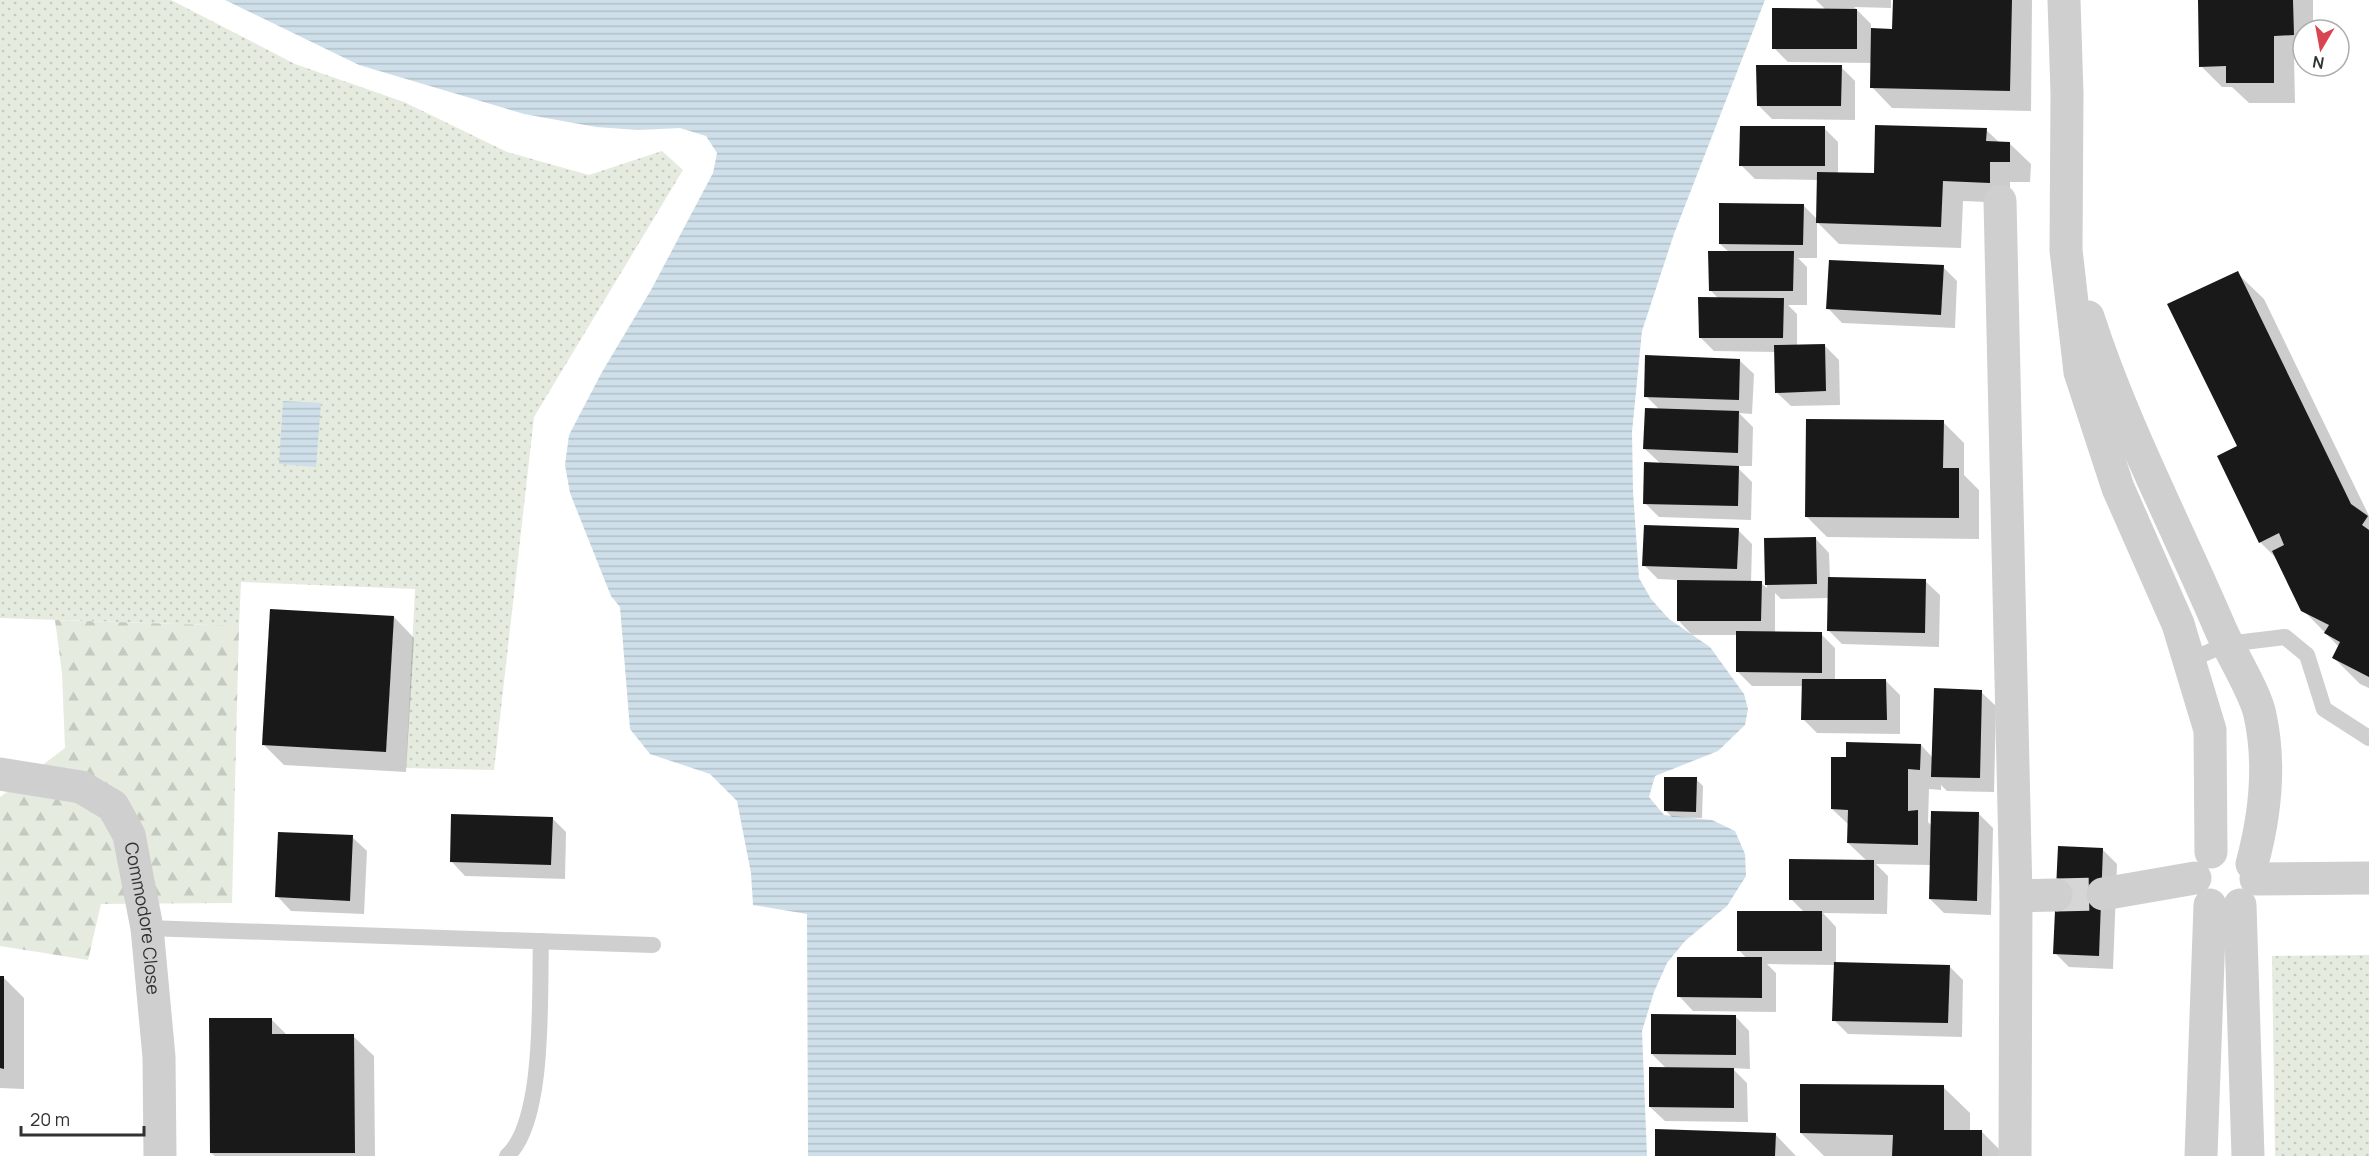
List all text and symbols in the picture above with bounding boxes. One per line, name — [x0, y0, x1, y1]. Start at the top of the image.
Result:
north arrow — [2291, 18, 2351, 78]
text: N — [2311, 51, 2326, 75]
street label: Commodore Close — [120, 840, 166, 996]
scale bar — [21, 1099, 144, 1137]
text: 20 m — [30, 1107, 70, 1131]

